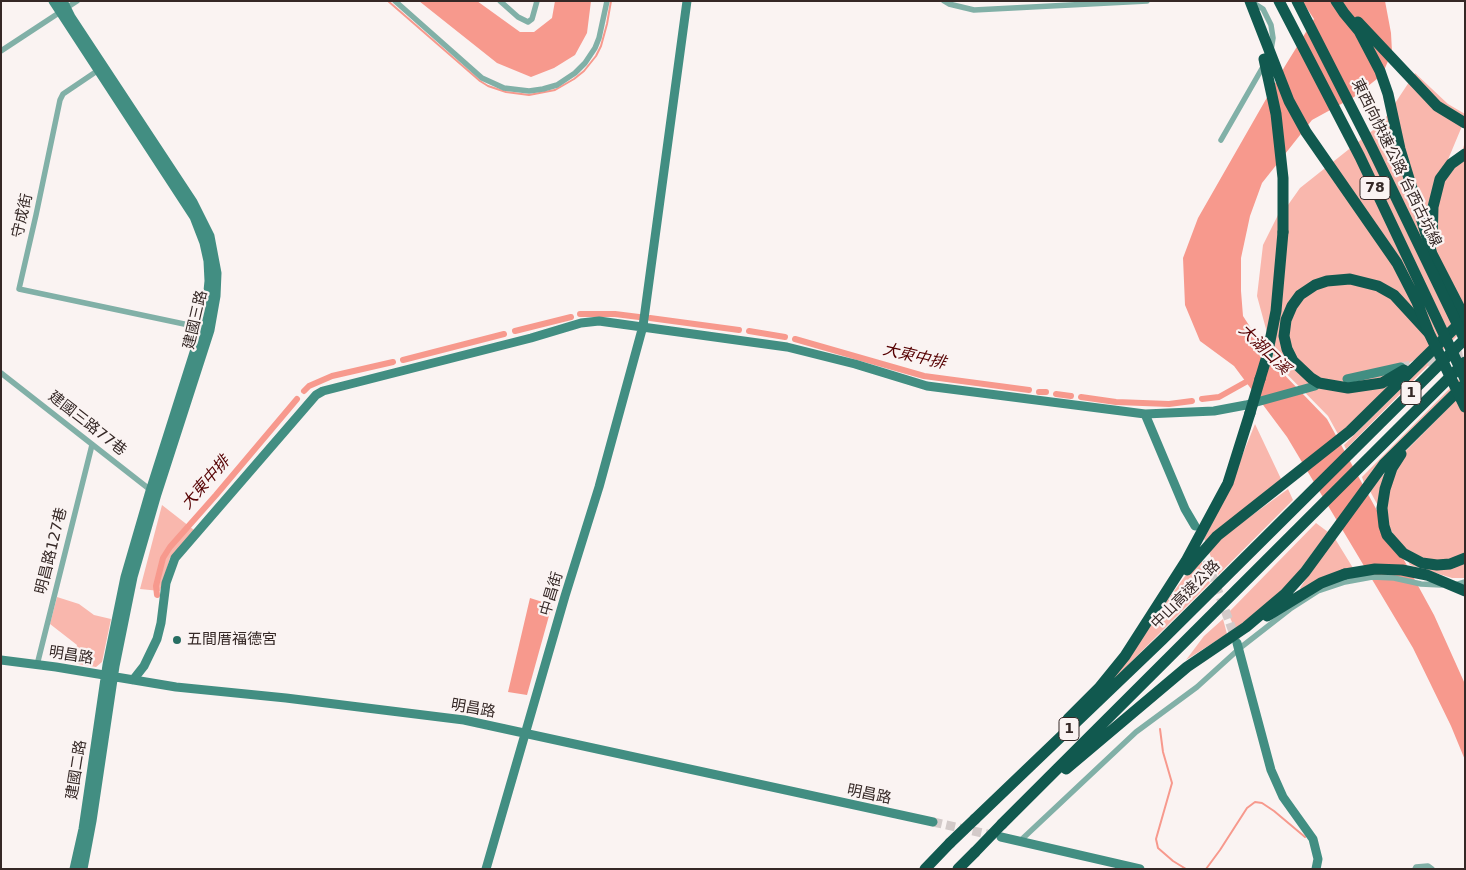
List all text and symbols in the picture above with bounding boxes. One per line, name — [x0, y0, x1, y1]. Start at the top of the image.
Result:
street label: 東西向快速公路 台西古坑線 — [1347, 76, 1445, 250]
road number: 78 — [1360, 177, 1390, 200]
street label: 守成街 — [9, 192, 37, 240]
street label: 建國三路 — [180, 289, 212, 351]
water label: 大湖口溪 — [1234, 321, 1294, 379]
water label: 大東中排 — [881, 340, 947, 374]
road number: 1 — [1401, 382, 1421, 404]
street label: 建國三路77巷 — [44, 388, 130, 460]
water label: 大東中排 — [178, 453, 234, 513]
street label: 明昌路127巷 — [33, 506, 71, 596]
street label: 中山高速公路 — [1148, 557, 1224, 633]
street label: 中昌街 — [537, 570, 567, 618]
place label: 五間厝福德宮 — [187, 631, 277, 649]
marker: 五間厝福德宮 — [171, 634, 183, 646]
street label: 明昌路 — [47, 644, 95, 668]
street label: 明昌路 — [449, 696, 497, 722]
road number: 1 — [1059, 718, 1079, 741]
street label: 建國二路 — [63, 739, 91, 801]
street label: 明昌路 — [845, 782, 893, 808]

